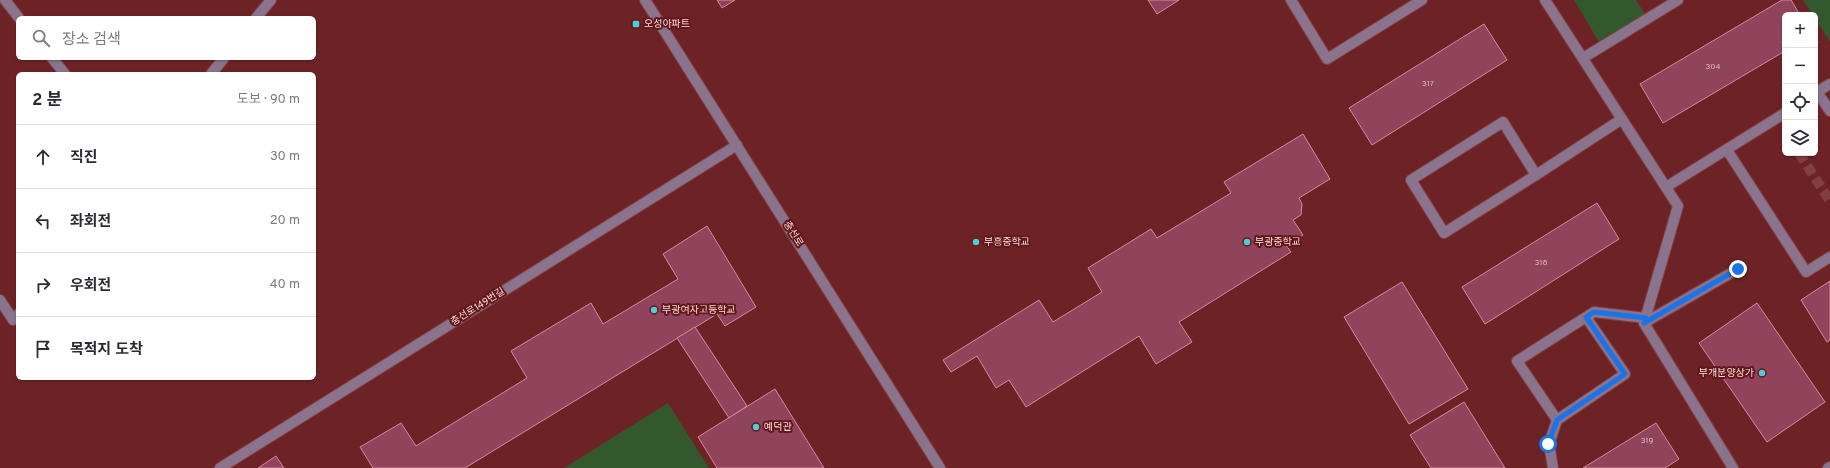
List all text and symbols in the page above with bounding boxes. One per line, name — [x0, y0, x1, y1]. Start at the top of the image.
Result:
map controls — [1782, 12, 1818, 156]
button: + — [1782, 12, 1818, 48]
search box — [16, 16, 316, 60]
place label: 오성아파트 — [644, 18, 690, 31]
marker: 오성아파트 — [631, 19, 641, 29]
icon: search — [30, 27, 52, 49]
text: 장소 검색 — [62, 31, 121, 50]
button: − — [1782, 48, 1818, 84]
house number: 304 — [1706, 62, 1720, 72]
house number: 317 — [1422, 79, 1434, 89]
button: locate — [1782, 84, 1818, 120]
text: 2 분 — [32, 90, 62, 112]
text: 도보 · 90 m — [237, 92, 300, 108]
button: layers — [1782, 120, 1818, 156]
icon: ahead — [32, 146, 54, 168]
text: 직진 — [70, 149, 98, 168]
text: 30 m — [270, 149, 300, 165]
icon: left — [32, 210, 54, 232]
text: 좌회전 — [70, 213, 111, 232]
text: 20 m — [270, 213, 300, 229]
street label: 충선로 — [780, 219, 806, 249]
place label: 부흥중학교 — [984, 236, 1030, 249]
place label: 부광중학교 — [1255, 236, 1301, 249]
marker: 부흥중학교 — [971, 237, 981, 247]
marker: 부광중학교 — [1242, 237, 1252, 247]
house number: 318 — [1535, 258, 1547, 268]
route end — [1729, 260, 1747, 278]
icon: right — [32, 274, 54, 296]
text: 우회전 — [70, 277, 111, 296]
text: 40 m — [270, 277, 300, 293]
street label: 충선로149번길 — [448, 285, 508, 329]
place label: 부광여자고등학교 — [662, 304, 736, 317]
marker: 부광여자고등학교 — [649, 305, 659, 315]
icon: arrive — [32, 338, 54, 360]
text: 목적지 도착 — [70, 341, 143, 360]
place label: 부개분양상가 — [1699, 367, 1754, 380]
marker: 부개분양상가 — [1757, 368, 1767, 378]
place label: 예덕관 — [764, 421, 792, 434]
marker: 예덕관 — [751, 422, 761, 432]
route start — [1539, 435, 1557, 453]
house number: 319 — [1641, 436, 1654, 446]

